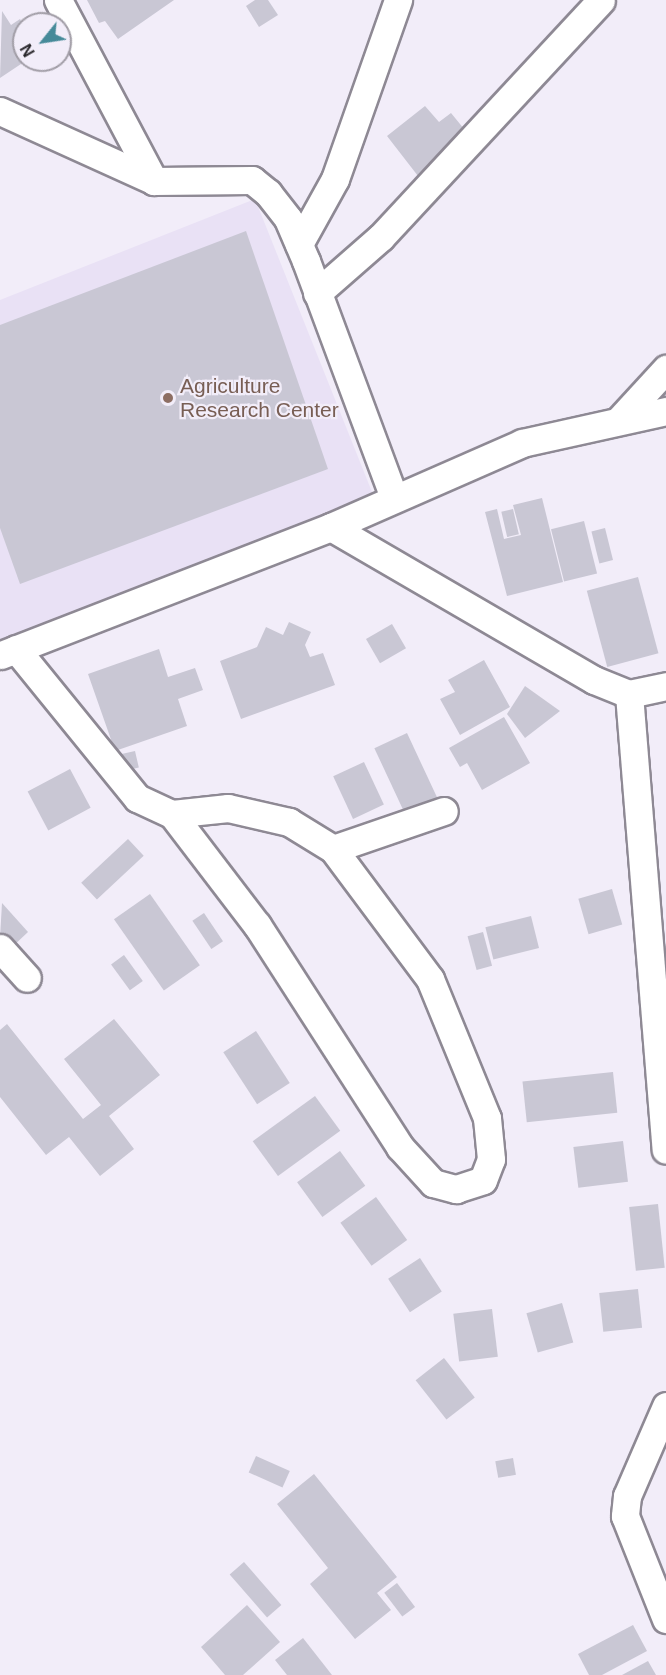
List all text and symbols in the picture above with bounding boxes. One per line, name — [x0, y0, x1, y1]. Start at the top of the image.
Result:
north arrow — [12, 12, 72, 72]
text: N — [17, 41, 38, 60]
place label: Agriculture Research Center — [180, 373, 339, 423]
marker: Agriculture Research Center — [161, 391, 175, 405]

